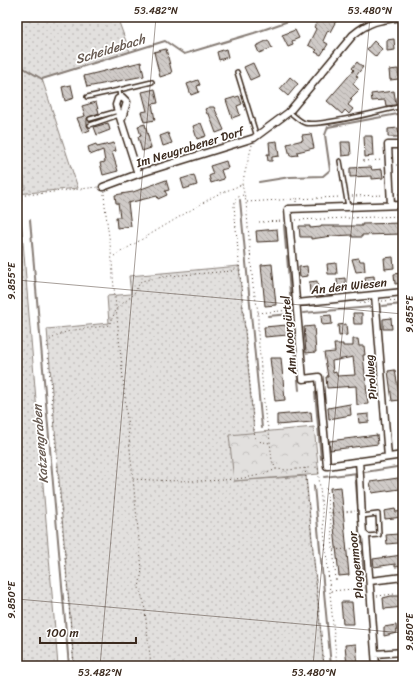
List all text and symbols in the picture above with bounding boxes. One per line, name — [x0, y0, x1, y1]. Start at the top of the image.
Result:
text: 53.482°N — [134, 2, 178, 20]
text: 53.480°N — [348, 2, 392, 20]
water label: Scheidebach — [72, 27, 149, 70]
street label: Im Neugrabener Dorf — [132, 120, 248, 174]
text: 9.855°E — [3, 261, 21, 300]
street label: An den Wiesen — [309, 271, 389, 301]
street label: Am Moorgürtel — [275, 294, 303, 376]
text: 9.855°E — [401, 294, 419, 333]
street label: Pirolweg — [358, 354, 384, 400]
water label: Katzengraben — [25, 402, 55, 484]
street label: Plaggenmoor — [341, 529, 370, 600]
text: 9.850°E — [3, 580, 21, 619]
text: 9.850°E — [401, 612, 419, 651]
scale bar — [40, 619, 136, 645]
text: 100 m — [46, 622, 79, 644]
text: 53.482°N — [78, 664, 122, 682]
text: 53.480°N — [292, 664, 336, 682]

